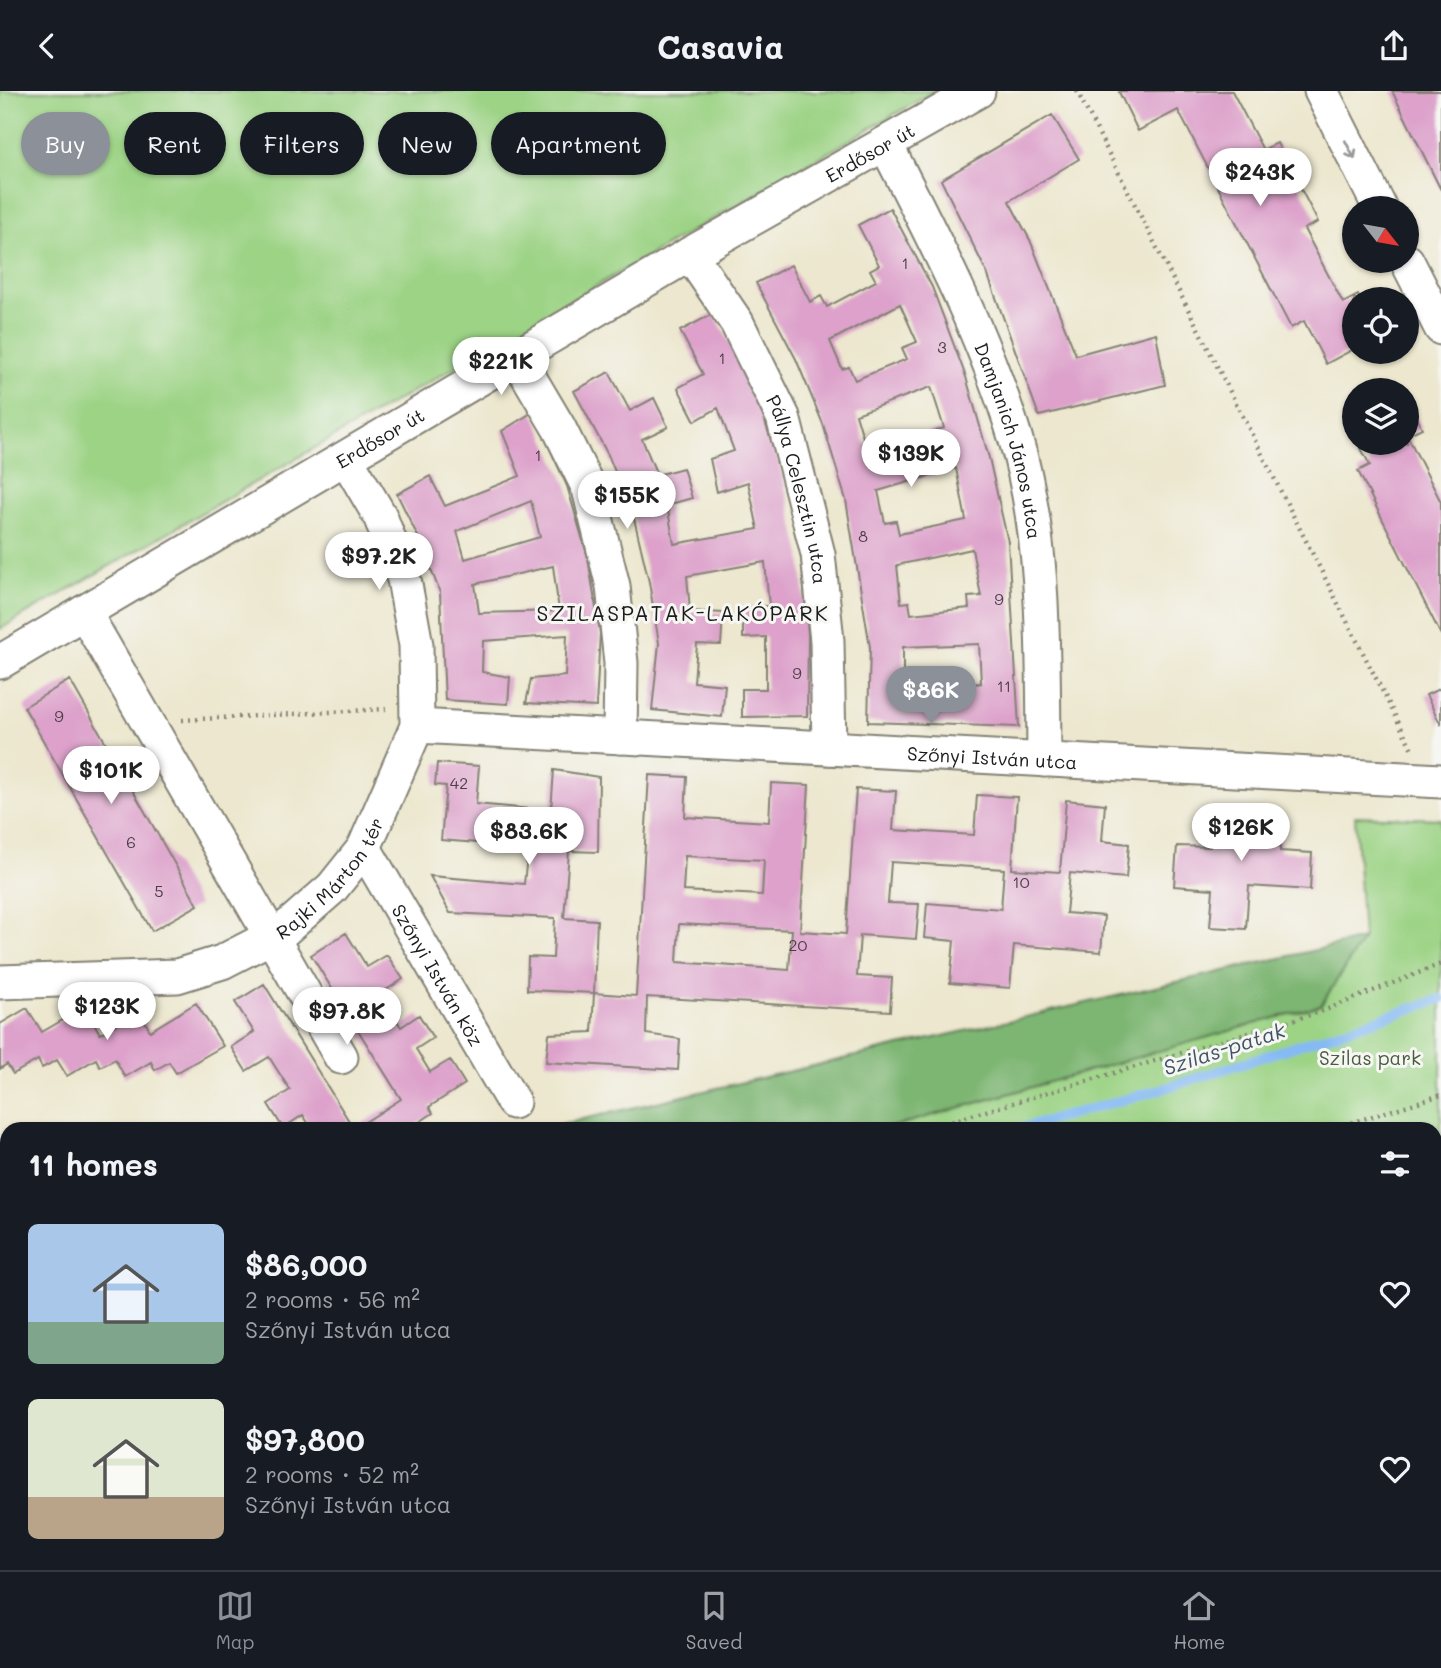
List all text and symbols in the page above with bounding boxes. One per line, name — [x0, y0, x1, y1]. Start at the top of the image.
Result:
text: Casavia — [657, 25, 784, 67]
icon: back — [28, 27, 66, 65]
icon: share — [1375, 27, 1413, 65]
chip: Buy — [21, 112, 110, 175]
chip: Rent — [124, 112, 226, 175]
chip: Filters — [240, 112, 364, 175]
chip: New — [378, 112, 477, 175]
chip: Apartment — [491, 112, 666, 175]
street label: Erdősor út — [821, 117, 919, 188]
one-way arrow — [1344, 139, 1358, 160]
pin: $243K — [1211, 149, 1309, 208]
text: $243K — [1225, 156, 1295, 186]
north arrow — [1342, 196, 1419, 273]
map controls — [1342, 196, 1419, 455]
house number: 1 — [901, 252, 909, 273]
button: locate — [1342, 287, 1419, 364]
house number: 3 — [937, 336, 947, 357]
pin: $221K — [452, 337, 550, 397]
street label: Damjanich János utca — [970, 339, 1048, 541]
text: $221K — [468, 345, 534, 375]
house number: 1 — [718, 347, 726, 368]
button: layers — [1342, 378, 1419, 455]
street label: Pállya Celesztin utca — [761, 390, 834, 585]
street label: Erdősor út — [331, 402, 428, 473]
pin: $139K — [862, 429, 960, 489]
text: $139K — [877, 437, 945, 467]
house number: 1 — [534, 444, 542, 465]
pin: $155K — [578, 471, 676, 531]
text: $155K — [594, 479, 660, 509]
house number: 8 — [858, 525, 868, 546]
pin: $97.2K — [322, 533, 436, 592]
text: $97.2K — [341, 540, 417, 570]
house number: 9 — [994, 588, 1004, 609]
district label: SZILASPATAK-LAKÓPARK — [537, 599, 829, 626]
house number: 9 — [792, 662, 802, 683]
pin: $86K — [890, 667, 972, 726]
text: $86K — [902, 674, 960, 704]
house number: 11 — [997, 675, 1011, 696]
house number: 9 — [54, 705, 64, 726]
street label: Szőnyi István utca — [906, 740, 1078, 774]
pin: $101K — [62, 747, 160, 806]
text: $101K — [79, 754, 143, 784]
house number: 42 — [450, 772, 468, 793]
pin: $126K — [1192, 803, 1290, 863]
pin: $83.6K — [472, 807, 586, 867]
text: $126K — [1208, 811, 1274, 841]
street label: Rajki Márton tér — [272, 813, 388, 945]
text: $83.6K — [490, 815, 568, 845]
house number: 6 — [126, 831, 136, 852]
house number: 10 — [1012, 871, 1030, 892]
house number: 5 — [154, 880, 164, 901]
street label: Szőnyi István köz — [387, 899, 490, 1050]
house number: 20 — [789, 934, 808, 955]
pin: $123K — [58, 983, 156, 1042]
pin: $97.8K — [290, 988, 404, 1047]
text: $123K — [74, 990, 140, 1020]
text: $97.8K — [308, 995, 386, 1025]
water label: Szilas-patak — [1159, 1015, 1289, 1080]
park label: Szilas park — [1319, 1045, 1421, 1070]
text: 11 homes — [28, 1144, 158, 1184]
icon: filters — [1376, 1145, 1414, 1183]
text: $86,000 — [245, 1244, 367, 1284]
icon: home — [84, 1252, 168, 1336]
icon: heart — [1376, 1275, 1414, 1313]
text: 2 rooms · 56 m² — [245, 1284, 420, 1314]
text: Szőnyi István utca — [245, 1314, 451, 1344]
text: $97,800 — [245, 1419, 365, 1459]
icon: home — [84, 1427, 168, 1511]
icon: heart — [1376, 1450, 1414, 1488]
text: 2 rooms · 52 m² — [245, 1459, 419, 1489]
text: Szőnyi István utca — [245, 1489, 451, 1519]
tab: Map — [216, 1587, 254, 1654]
tab: Saved — [686, 1587, 742, 1654]
tab: Home — [1174, 1587, 1225, 1654]

